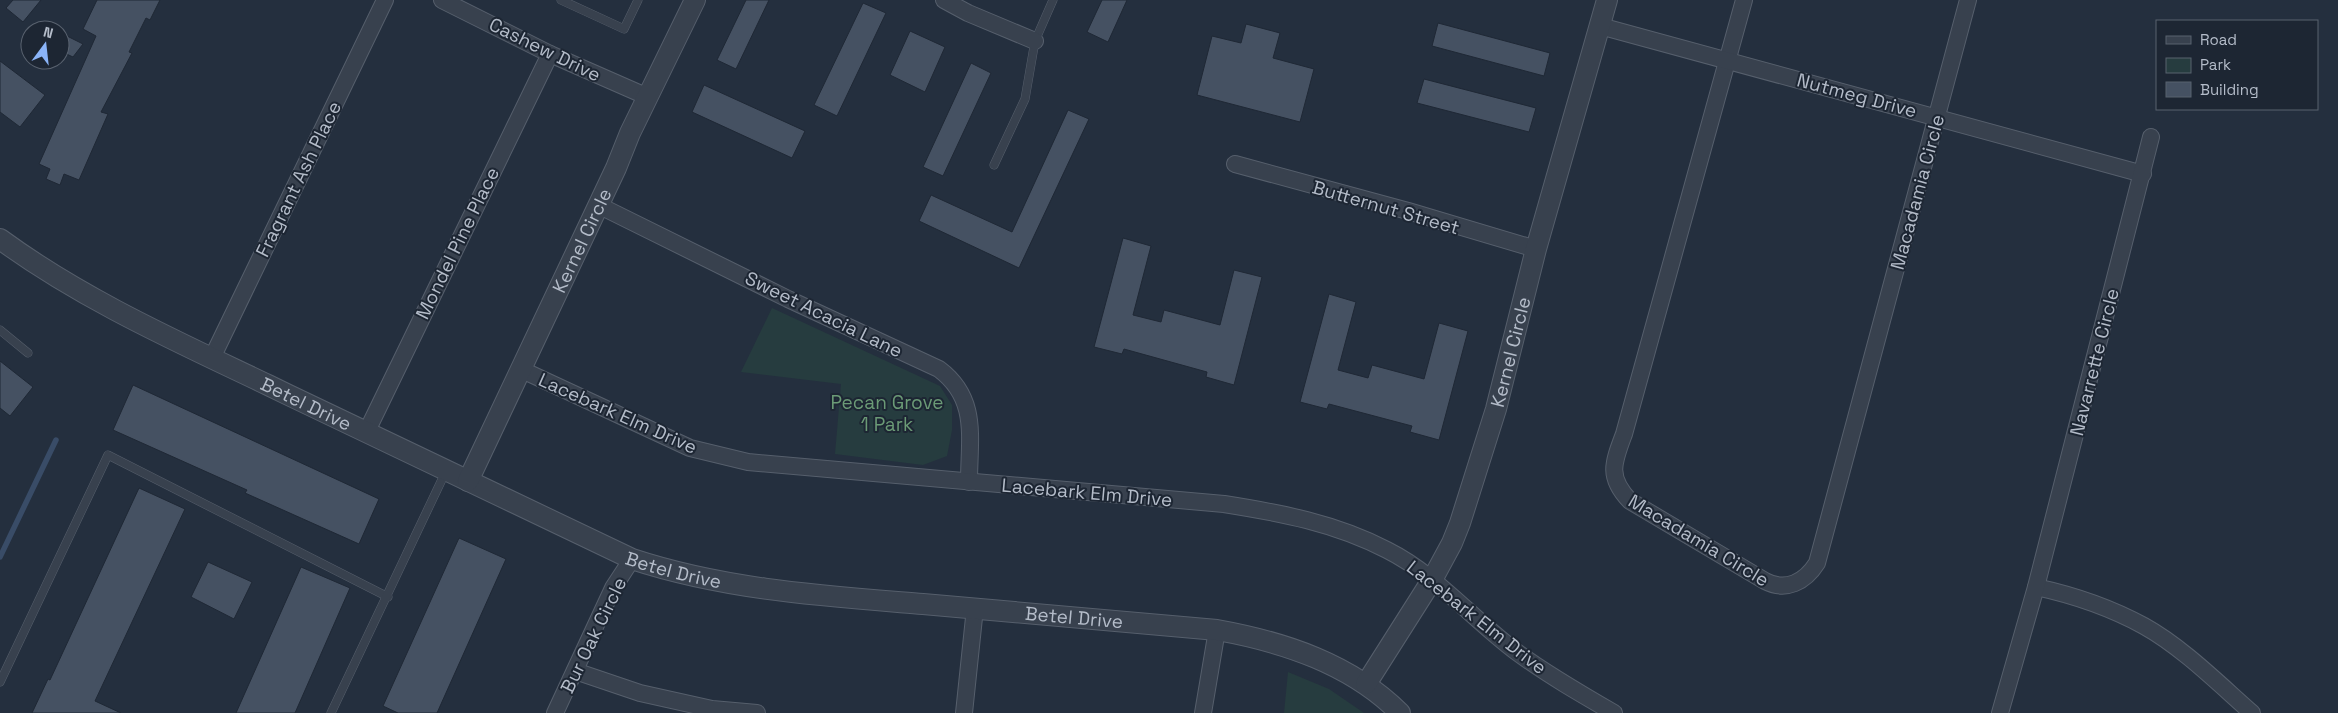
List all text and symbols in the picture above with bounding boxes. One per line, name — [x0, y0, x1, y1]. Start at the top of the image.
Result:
street label: Cashew Drive — [485, 12, 605, 87]
north arrow — [20, 20, 70, 70]
legend — [2156, 20, 2318, 110]
text: N — [41, 23, 55, 42]
text: Road — [2200, 30, 2237, 49]
text: Park — [2200, 55, 2231, 74]
street label: Nutmeg Drive — [1794, 67, 1920, 123]
text: Building — [2200, 80, 2259, 99]
street label: Fragrant Ash Place — [250, 97, 347, 261]
street label: Macadamia Circle — [1885, 112, 1950, 273]
street label: Mondel Pine Place — [410, 163, 505, 323]
street label: Butternut Street — [1309, 174, 1462, 240]
street label: Kernel Circle — [547, 184, 618, 297]
street label: Sweet Acacia Lane — [741, 265, 907, 363]
street label: Navarrette Circle — [2064, 286, 2125, 438]
street label: Kernel Circle — [1485, 294, 1537, 410]
street label: Lacebark Elm Drive — [535, 367, 701, 460]
street label: Betel Drive — [256, 371, 356, 437]
park label: Pecan Grove 1 Park — [831, 390, 944, 437]
street label: Lacebark Elm Drive — [1001, 473, 1173, 512]
street label: Macadamia Circle — [1624, 488, 1774, 592]
street label: Betel Drive — [622, 546, 723, 594]
street label: Lacebark Elm Drive — [1402, 555, 1552, 680]
street label: Bur Oak Circle — [555, 573, 632, 697]
street label: Betel Drive — [1024, 601, 1124, 634]

